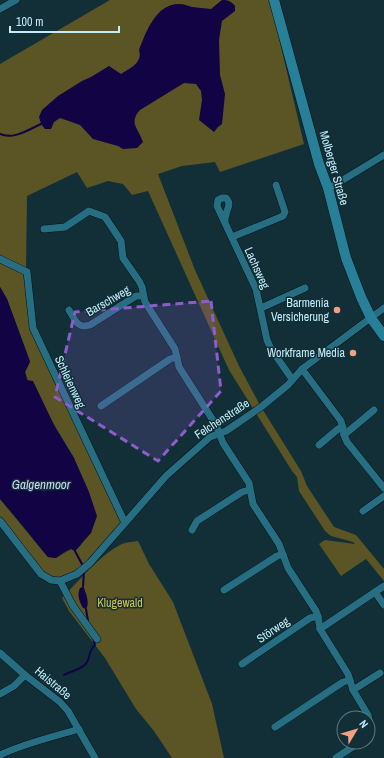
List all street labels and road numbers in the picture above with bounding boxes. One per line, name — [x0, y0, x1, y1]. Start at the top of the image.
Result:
street label: Molberger Straße — [316, 129, 352, 207]
street label: Lachsweg — [241, 245, 274, 292]
street label: Barschweg — [83, 282, 134, 320]
street label: Schleienweg — [51, 353, 89, 411]
street label: Felchenstraße — [191, 395, 253, 443]
street label: Störweg — [254, 613, 293, 647]
street label: Haistraße — [31, 663, 75, 703]

